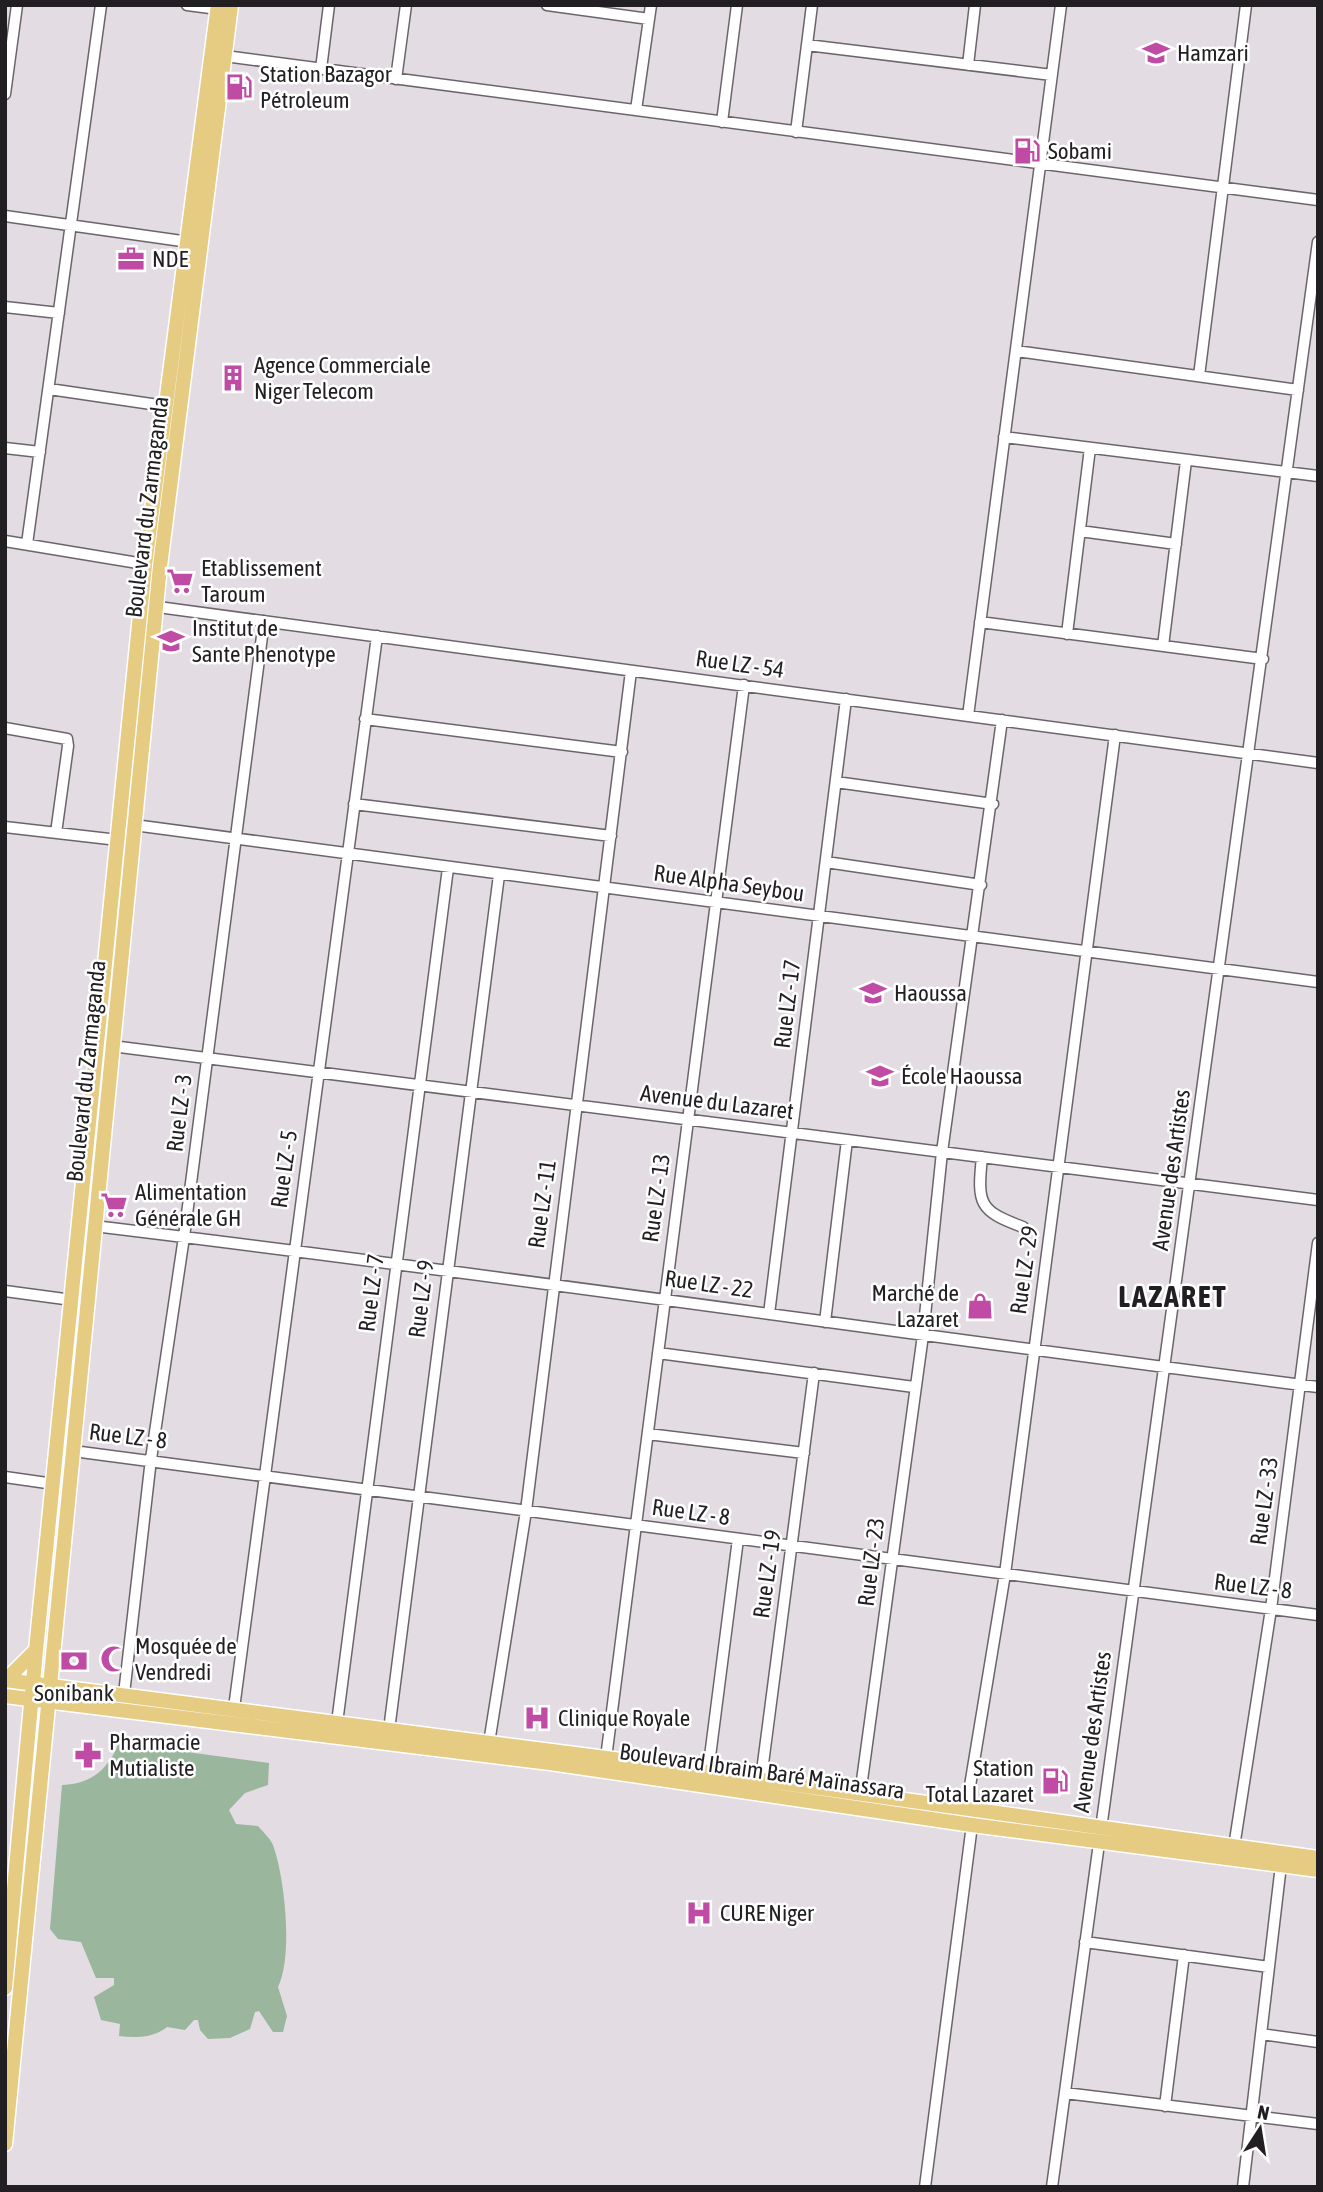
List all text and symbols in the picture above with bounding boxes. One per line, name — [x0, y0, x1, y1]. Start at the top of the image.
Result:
school or university icon: Hamzari — [1141, 38, 1171, 68]
place label: Hamzari — [1177, 40, 1249, 66]
place label: Station Bazagor Pétroleum — [260, 61, 393, 113]
fuel station icon: Station Bazagor Pétroleum — [224, 72, 254, 102]
fuel station icon: Sobami — [1012, 136, 1042, 166]
place label: Sobami — [1048, 138, 1112, 164]
office icon: NDE — [116, 244, 146, 274]
place label: NDE — [152, 246, 188, 272]
place label: Agence Commerciale Niger Telecom — [254, 352, 431, 404]
building icon: Agence Commerciale Niger Telecom — [218, 363, 248, 393]
street label: Boulevard du Zarmaganda — [121, 395, 173, 619]
place label: Etablissement Taroum — [201, 555, 322, 607]
supermarket icon: Etablissement Taroum — [165, 566, 195, 596]
place label: Institut de Sante Phenotype — [192, 615, 336, 667]
school or university icon: Institut de Sante Phenotype — [156, 626, 186, 656]
street label: Rue LZ - 54 — [694, 645, 786, 683]
street label: Rue Alpha Seybou — [652, 860, 806, 906]
street label: Rue LZ - 17 — [769, 958, 805, 1050]
street label: Boulevard du Zarmaganda — [61, 959, 111, 1183]
school or university icon: Haoussa — [858, 978, 888, 1008]
place label: Haoussa — [894, 980, 967, 1006]
school or university icon: École Haoussa — [865, 1061, 895, 1091]
place label: École Haoussa — [901, 1063, 1023, 1089]
street label: Rue LZ - 3 — [161, 1073, 197, 1153]
street label: Avenue du Lazaret — [639, 1080, 795, 1124]
street label: Avenue des Artistes — [1147, 1088, 1195, 1252]
street label: Rue LZ - 5 — [266, 1128, 302, 1210]
street label: Rue LZ - 13 — [637, 1152, 675, 1244]
street label: Rue LZ - 11 — [523, 1158, 561, 1250]
place label: Alimentation Générale GH — [135, 1179, 247, 1231]
supermarket icon: Alimentation Générale GH — [99, 1190, 129, 1220]
street label: Rue LZ - 29 — [1005, 1224, 1043, 1316]
street label: Rue LZ - 7 — [353, 1253, 389, 1333]
street label: Rue LZ - 9 — [403, 1259, 439, 1339]
street label: Rue LZ - 22 — [663, 1265, 755, 1303]
district label: LAZARET — [1118, 1279, 1228, 1313]
place label: Marché de Lazaret — [872, 1280, 959, 1332]
shop icon: Marché de Lazaret — [965, 1291, 995, 1321]
street label: Rue LZ - 8 — [88, 1418, 168, 1454]
street label: Rue LZ - 33 — [1245, 1455, 1283, 1547]
street label: Rue LZ - 8 — [650, 1494, 732, 1530]
street label: Rue LZ - 23 — [853, 1516, 889, 1608]
street label: Rue LZ - 19 — [748, 1528, 786, 1620]
street label: Rue LZ - 8 — [1213, 1568, 1293, 1604]
place label: Mosquée de Vendredi — [135, 1633, 237, 1685]
mosque icon: Mosquée de Vendredi — [99, 1644, 129, 1674]
bank icon: Sonibank — [59, 1646, 89, 1676]
street label: Avenue des Artistes — [1068, 1650, 1116, 1814]
place label: Sonibank — [34, 1680, 114, 1706]
hospital icon: Clinique Royale — [522, 1703, 552, 1733]
place label: Clinique Royale — [558, 1705, 690, 1731]
place label: Pharmacie Mutialiste — [109, 1729, 200, 1781]
street label: Boulevard Ibraim Baré Maïnassara — [618, 1738, 906, 1804]
pharmacy icon: Pharmacie Mutialiste — [73, 1740, 103, 1770]
place label: Station Total Lazaret — [925, 1755, 1034, 1807]
fuel station icon: Station Total Lazaret — [1040, 1766, 1070, 1796]
hospital icon: CURE Niger — [684, 1898, 714, 1928]
place label: CURE Niger — [720, 1900, 815, 1926]
north arrow — [1225, 2094, 1295, 2164]
text: N — [1256, 2100, 1271, 2124]

